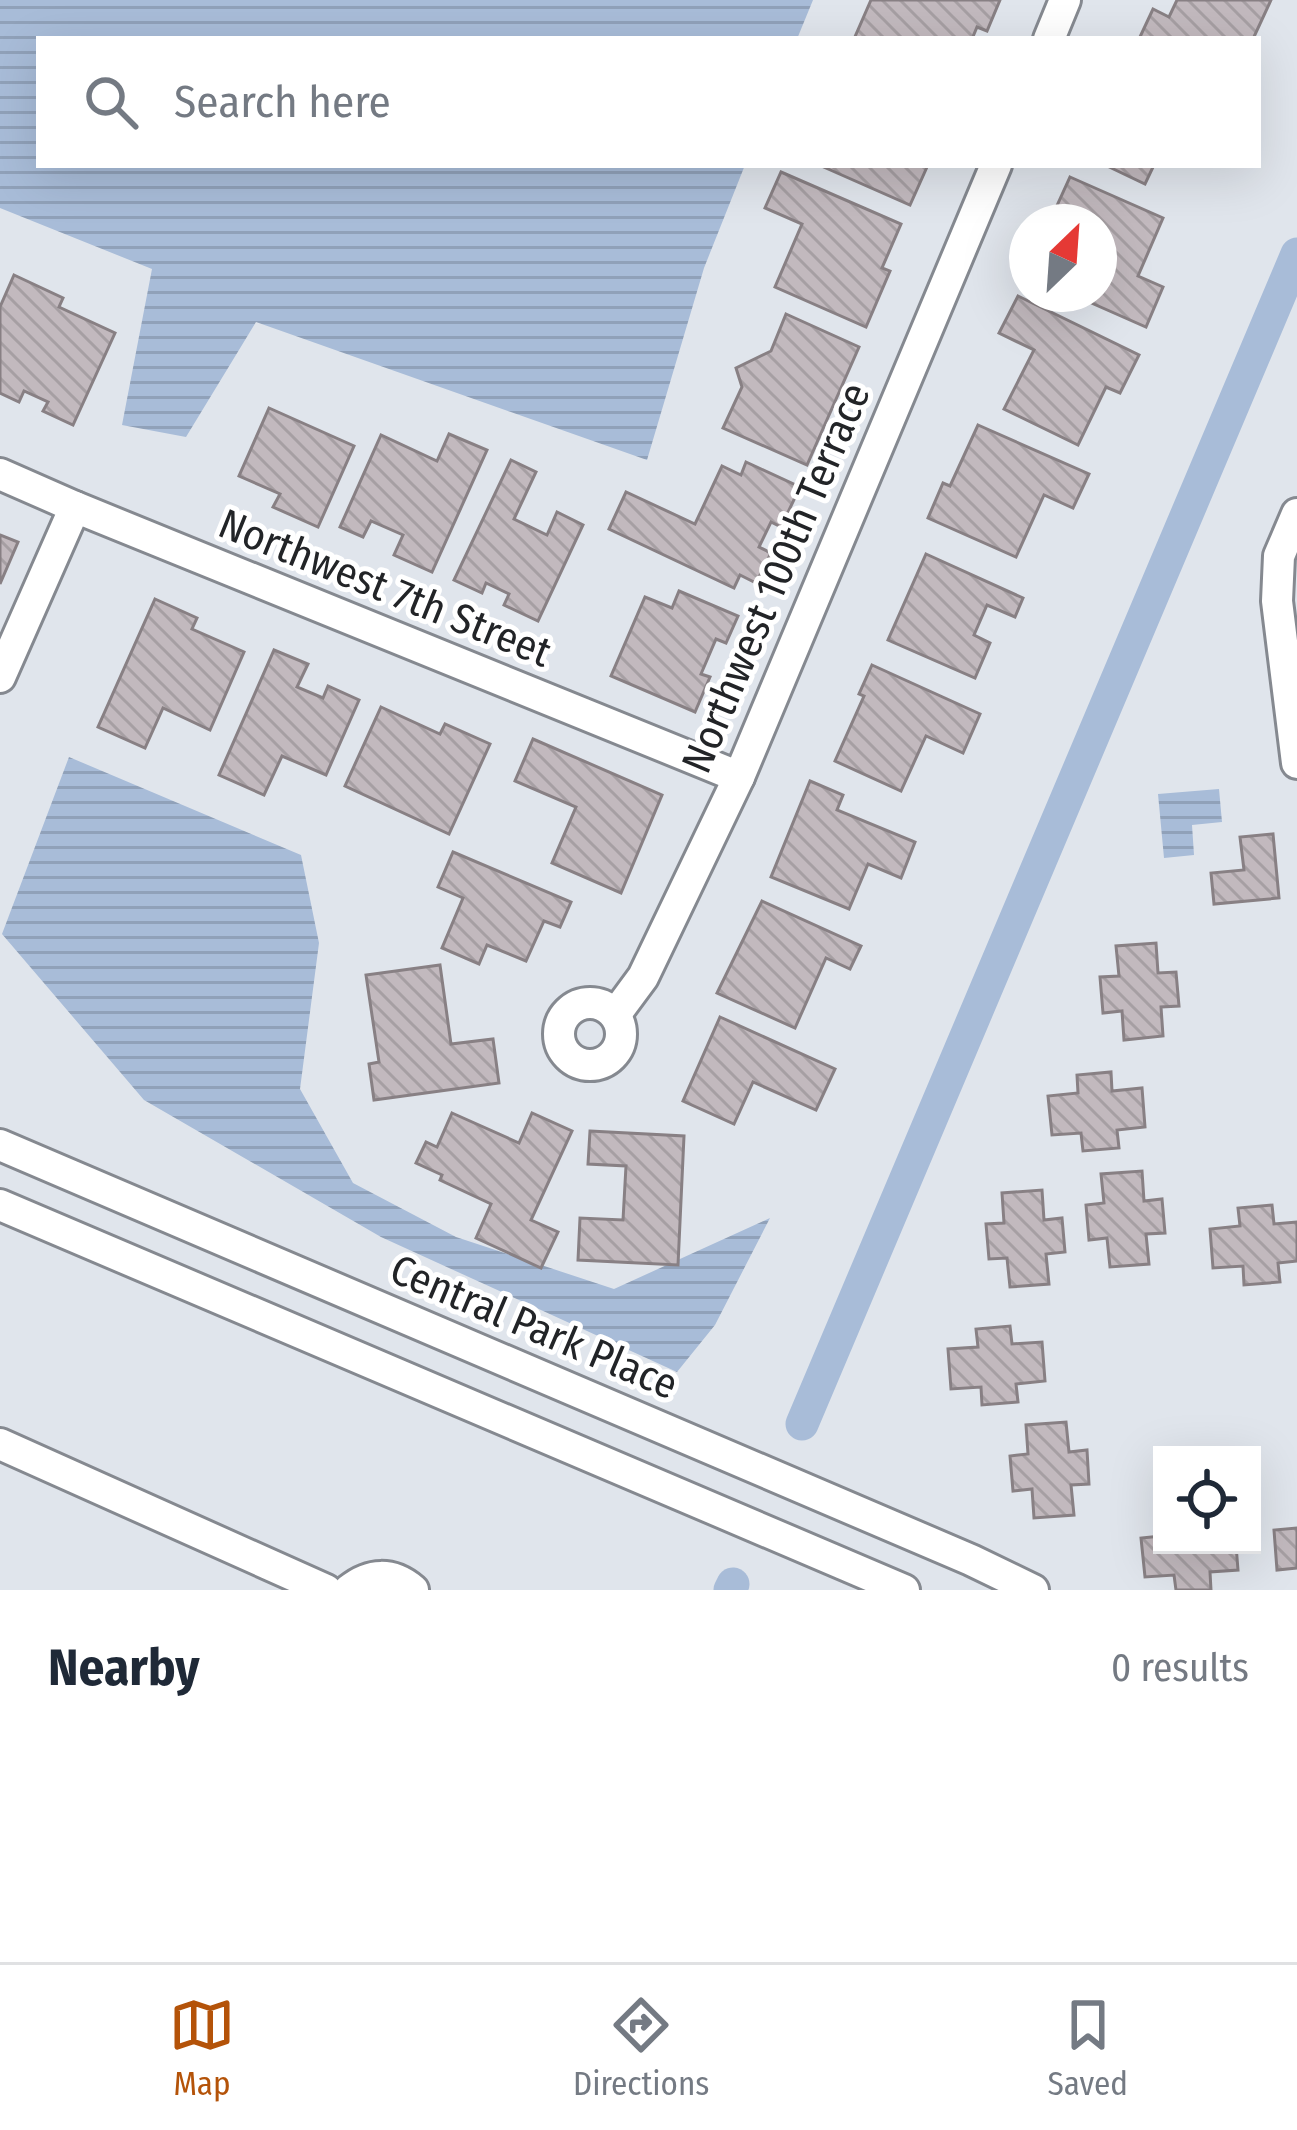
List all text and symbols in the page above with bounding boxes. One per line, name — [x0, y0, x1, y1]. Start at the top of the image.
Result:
search box — [36, 36, 1261, 168]
icon: search — [78, 69, 144, 135]
text: Search here — [174, 75, 391, 129]
north arrow — [1009, 204, 1117, 312]
street label: Northwest 100th Terrace — [671, 376, 881, 780]
street label: Northwest 7th Street — [212, 499, 559, 678]
street label: Central Park Place — [383, 1244, 685, 1410]
map controls — [1153, 1446, 1261, 1554]
button: locate — [1153, 1446, 1261, 1554]
text: Nearby — [48, 1637, 200, 1699]
text: 0 results — [1111, 1645, 1249, 1691]
tab: Map — [169, 1992, 235, 2104]
tab: Directions — [573, 1992, 709, 2104]
tab: Saved — [1047, 1992, 1128, 2104]

